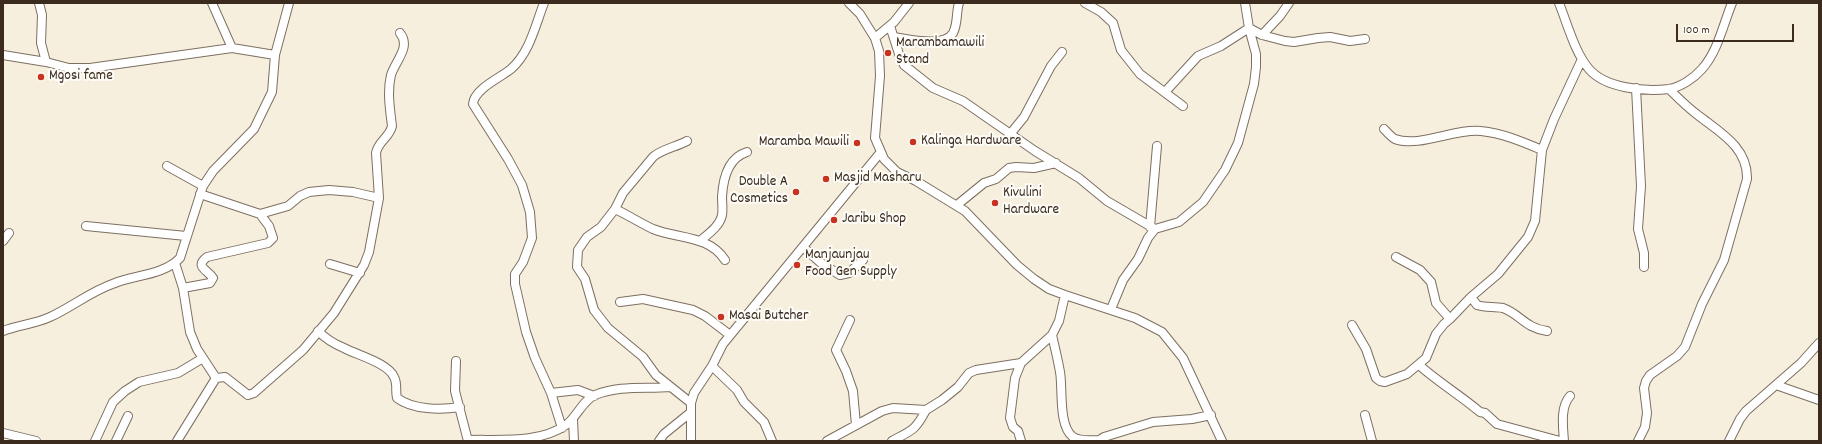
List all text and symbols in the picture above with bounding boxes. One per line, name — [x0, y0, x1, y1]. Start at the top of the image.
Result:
scale bar — [1678, 16, 1796, 42]
text: 100 m — [1683, 22, 1710, 39]
place label: Marambamawili Stand — [896, 35, 984, 70]
marker: Marambamawili Stand — [883, 48, 893, 58]
place label: Mgosi fame — [49, 68, 113, 86]
marker: Mgosi fame — [36, 72, 46, 82]
place label: Kalinga Hardware — [921, 133, 1021, 151]
place label: Maramba Mawili — [759, 134, 849, 152]
marker: Kalinga Hardware — [908, 137, 918, 147]
marker: Maramba Mawili — [852, 138, 862, 148]
place label: Masjid Masharu — [834, 170, 921, 188]
place label: Double A Cosmetics — [730, 174, 788, 209]
marker: Masjid Masharu — [821, 174, 831, 184]
place label: Kivulini Hardware — [1003, 185, 1059, 220]
marker: Double A Cosmetics — [791, 187, 801, 197]
marker: Kivulini Hardware — [990, 198, 1000, 208]
place label: Jaribu Shop — [842, 211, 906, 229]
marker: Jaribu Shop — [829, 215, 839, 225]
place label: Manjaunjau Food Gen Supply — [805, 247, 897, 282]
marker: Manjaunjau Food Gen Supply — [792, 260, 802, 270]
place label: Masai Butcher — [729, 308, 809, 326]
marker: Masai Butcher — [716, 312, 726, 322]

